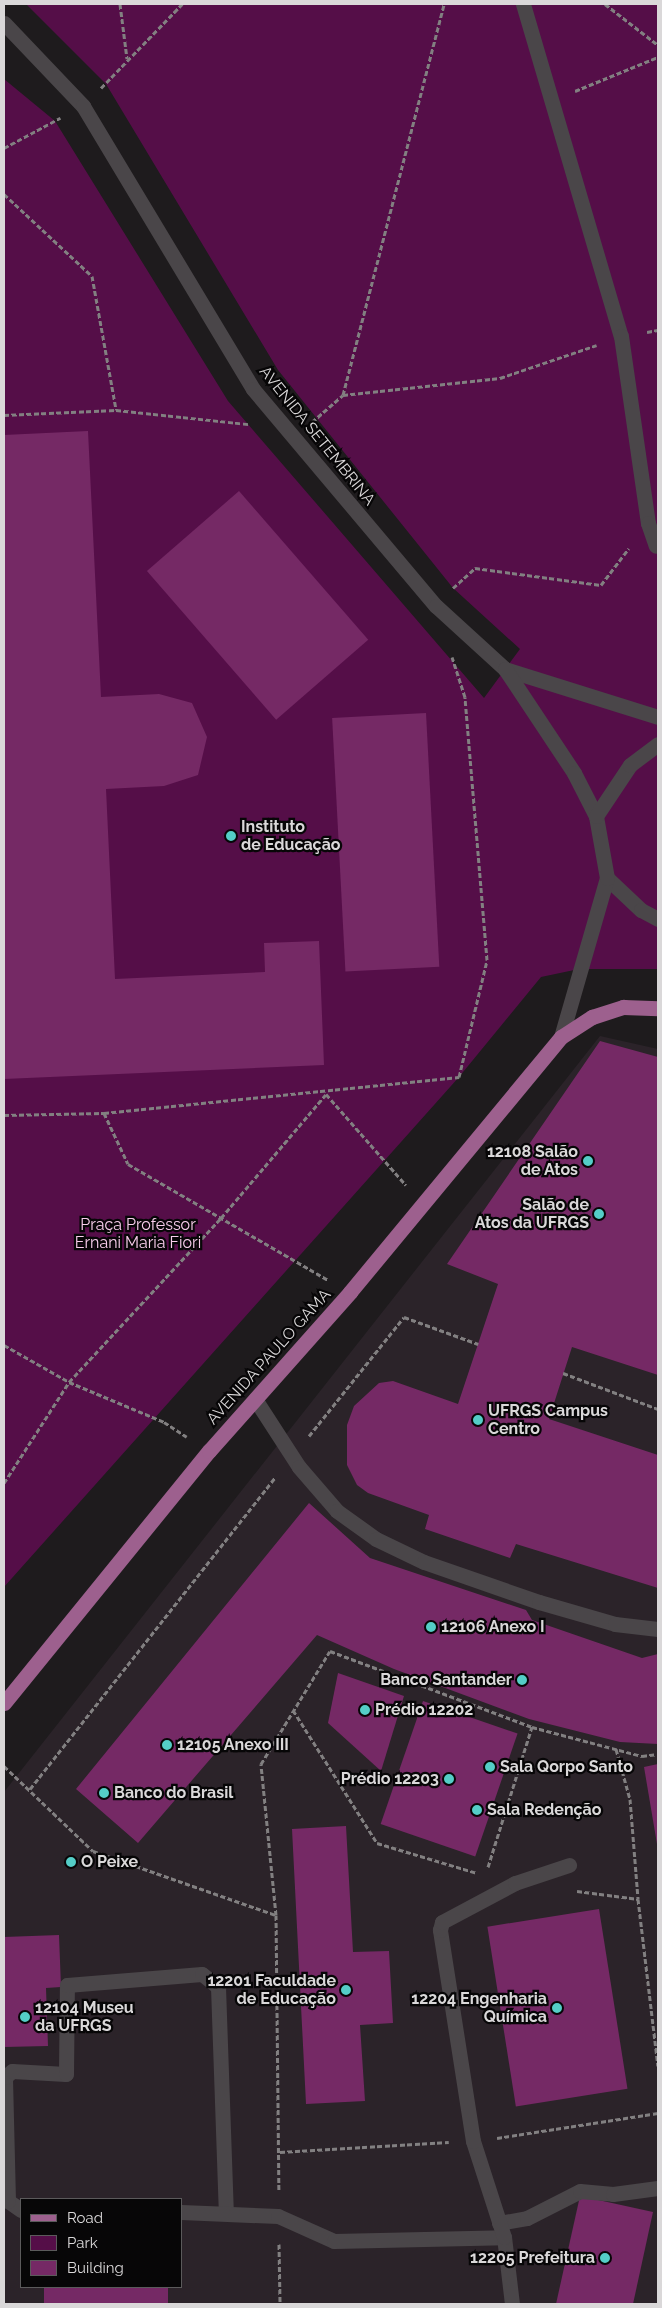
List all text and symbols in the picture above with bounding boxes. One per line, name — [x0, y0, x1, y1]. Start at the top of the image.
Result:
street label: AVENIDA SETEMBRINA — [255, 362, 379, 510]
place label: Instituto de Educação — [241, 817, 341, 855]
marker: Instituto de Educação — [225, 830, 237, 842]
place label: 12108 Salão de Atos — [487, 1142, 578, 1180]
marker: 12108 Salão de Atos — [582, 1155, 594, 1167]
place label: Salão de Atos da UFRGS — [475, 1195, 589, 1233]
marker: Salão de Atos da UFRGS — [593, 1208, 605, 1220]
park label: Praça Professor Ernani Maria Fiori — [75, 1215, 201, 1253]
street label: AVENIDA PAULO GAMA — [203, 1285, 335, 1429]
place label: UFRGS Campus Centro — [488, 1401, 608, 1439]
marker: UFRGS Campus Centro — [472, 1414, 484, 1426]
place label: 12106 Anexo I — [441, 1617, 545, 1637]
marker: 12106 Anexo I — [425, 1621, 437, 1633]
place label: Banco Santander — [380, 1670, 512, 1690]
marker: Banco Santander — [516, 1674, 528, 1686]
place label: Prédio 12202 — [375, 1700, 473, 1720]
marker: Prédio 12202 — [359, 1704, 371, 1716]
place label: 12105 Anexo III — [177, 1735, 289, 1755]
marker: 12105 Anexo III — [161, 1739, 173, 1751]
place label: Sala Qorpo Santo — [500, 1757, 633, 1777]
marker: Sala Qorpo Santo — [484, 1761, 496, 1773]
place label: Prédio 12203 — [341, 1769, 439, 1789]
marker: Prédio 12203 — [443, 1773, 455, 1785]
place label: Banco do Brasil — [114, 1783, 233, 1803]
marker: Banco do Brasil — [98, 1787, 110, 1799]
place label: Sala Redenção — [487, 1800, 601, 1820]
marker: Sala Redenção — [471, 1804, 483, 1816]
place label: O Peixe — [81, 1852, 138, 1872]
marker: O Peixe — [65, 1856, 77, 1868]
place label: 12201 Faculdade de Educação — [207, 1971, 336, 2009]
marker: 12201 Faculdade de Educação — [340, 1984, 352, 1996]
place label: 12204 Engenharia Química — [411, 1989, 547, 2027]
place label: 12104 Museu da UFRGS — [35, 1998, 134, 2036]
marker: 12204 Engenharia Química — [551, 2002, 563, 2014]
marker: 12104 Museu da UFRGS — [19, 2011, 31, 2023]
legend — [20, 2198, 182, 2288]
text: Road — [67, 2209, 103, 2227]
text: Park — [67, 2234, 98, 2252]
place label: 12205 Prefeitura — [470, 2248, 595, 2268]
marker: 12205 Prefeitura — [599, 2252, 611, 2264]
text: Building — [67, 2259, 124, 2277]

